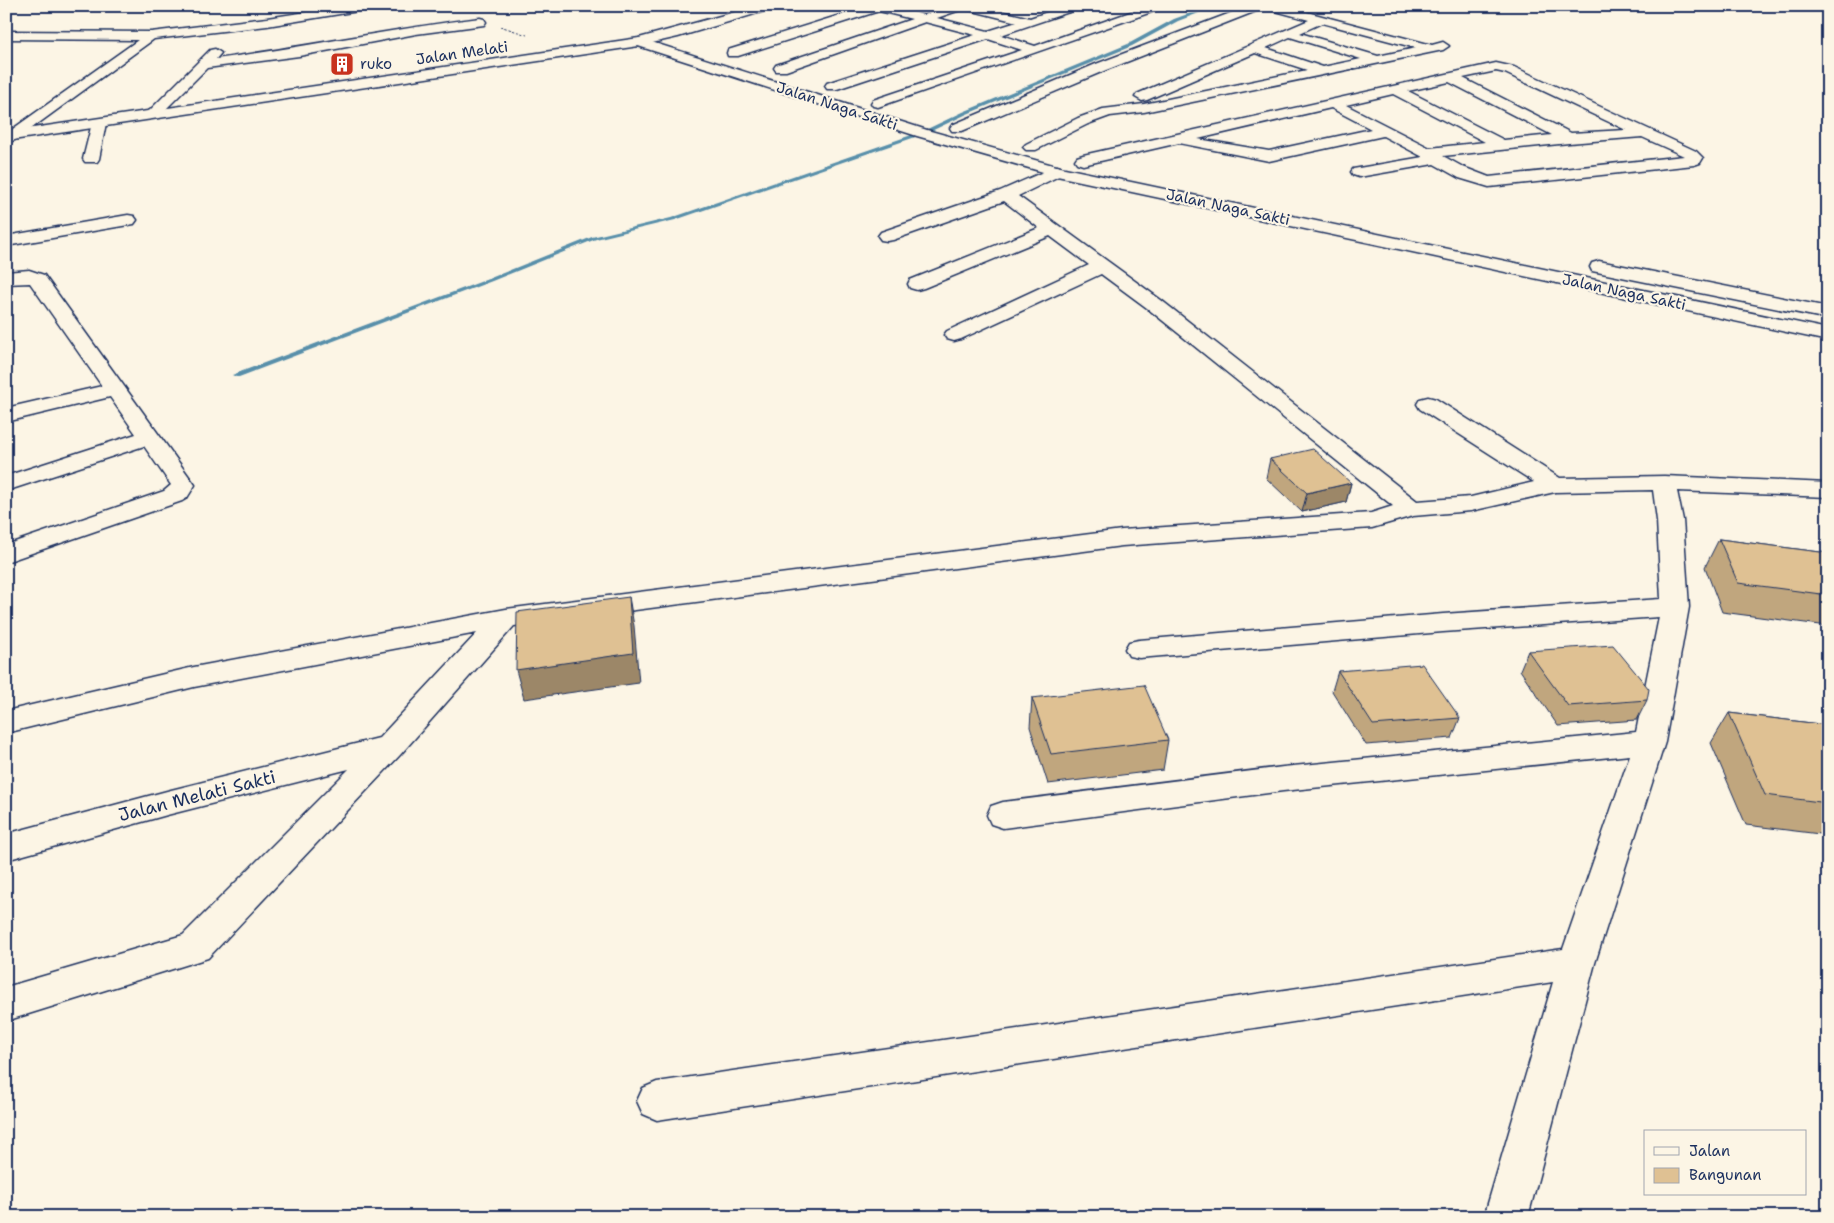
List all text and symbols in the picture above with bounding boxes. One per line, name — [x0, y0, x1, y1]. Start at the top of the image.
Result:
street label: Jalan Melati — [415, 37, 509, 69]
building icon: ruko — [329, 51, 355, 77]
place label: ruko — [360, 54, 392, 74]
street label: Jalan Naga Sakti — [774, 77, 900, 135]
street label: Jalan Naga Sakti — [1164, 184, 1292, 230]
street label: Jalan Naga Sakti — [1560, 269, 1688, 315]
street label: Jalan Melati Sakti — [116, 765, 278, 827]
legend — [1644, 1130, 1806, 1196]
text: Jalan — [1689, 1141, 1730, 1161]
text: Bangunan — [1689, 1165, 1761, 1185]

